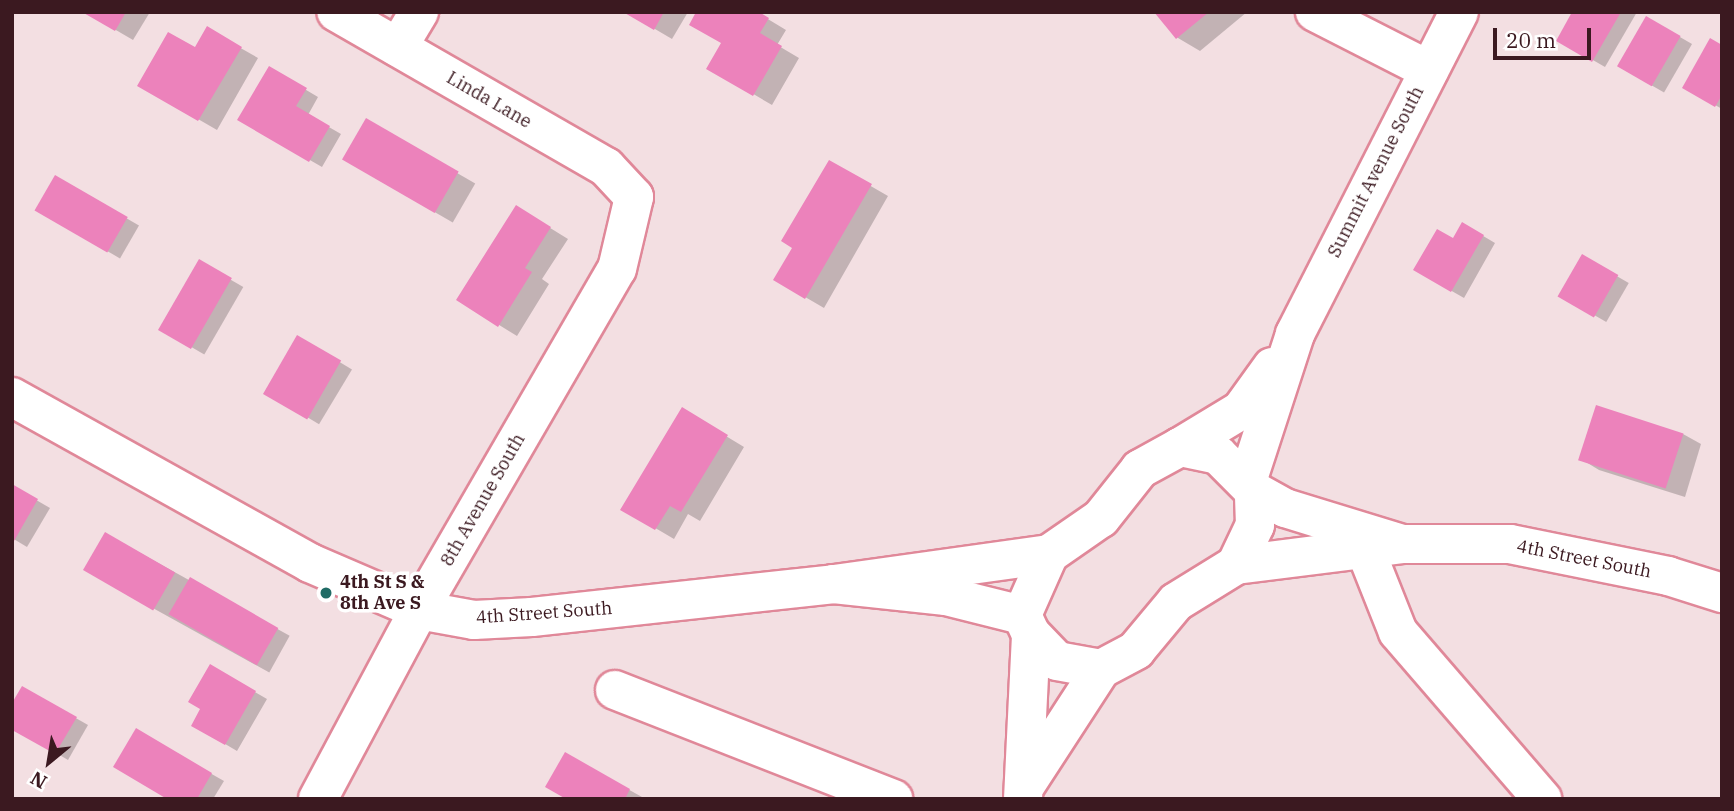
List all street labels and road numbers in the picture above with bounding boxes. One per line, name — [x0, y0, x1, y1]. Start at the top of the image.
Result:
street label: Linda Lane — [443, 67, 535, 133]
street label: Summit Avenue South — [1323, 83, 1429, 261]
street label: 8th Avenue South — [436, 430, 530, 570]
street label: 4th Street South — [1515, 535, 1653, 583]
street label: 4th Street South — [475, 597, 613, 629]

